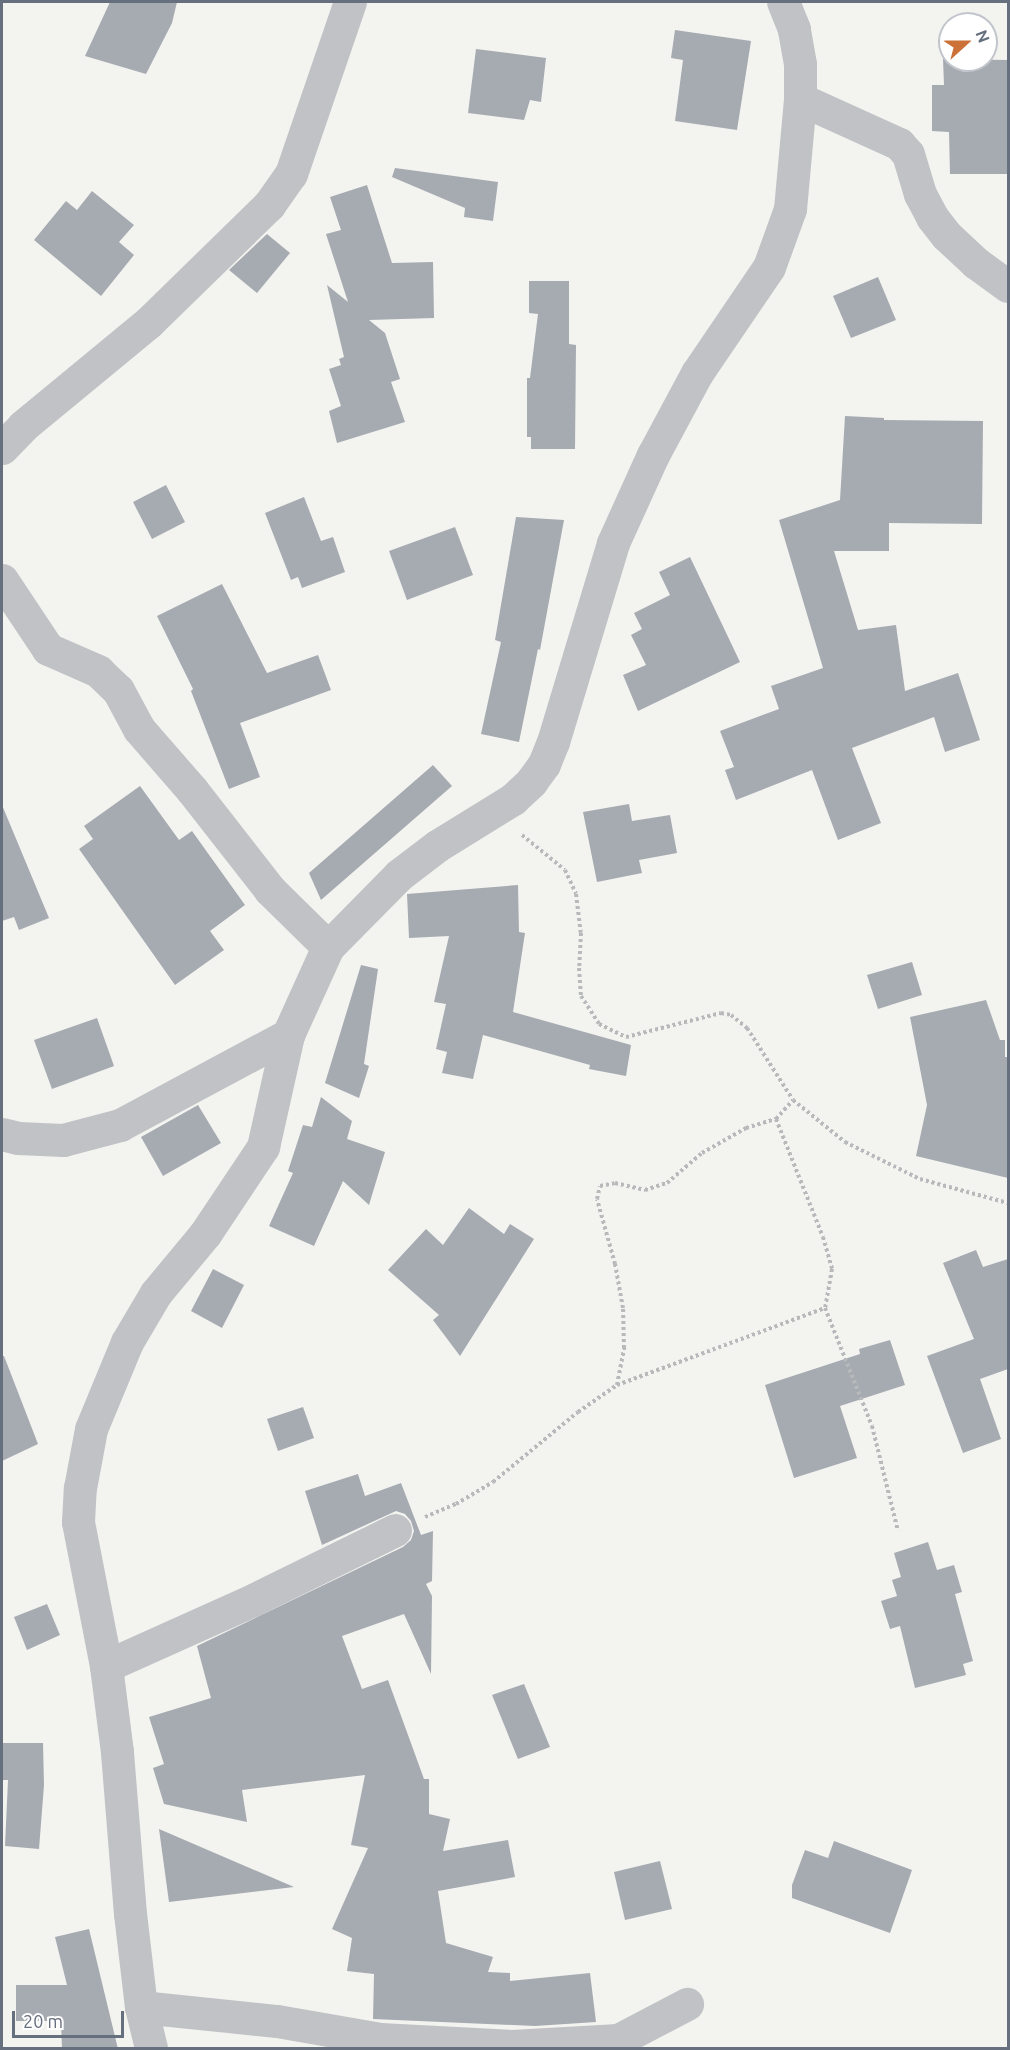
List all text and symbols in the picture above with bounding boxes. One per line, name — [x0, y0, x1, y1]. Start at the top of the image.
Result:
north arrow — [938, 12, 998, 72]
text: N — [972, 27, 993, 45]
scale bar — [15, 1999, 128, 2037]
text: 20 m — [23, 2011, 63, 2031]

